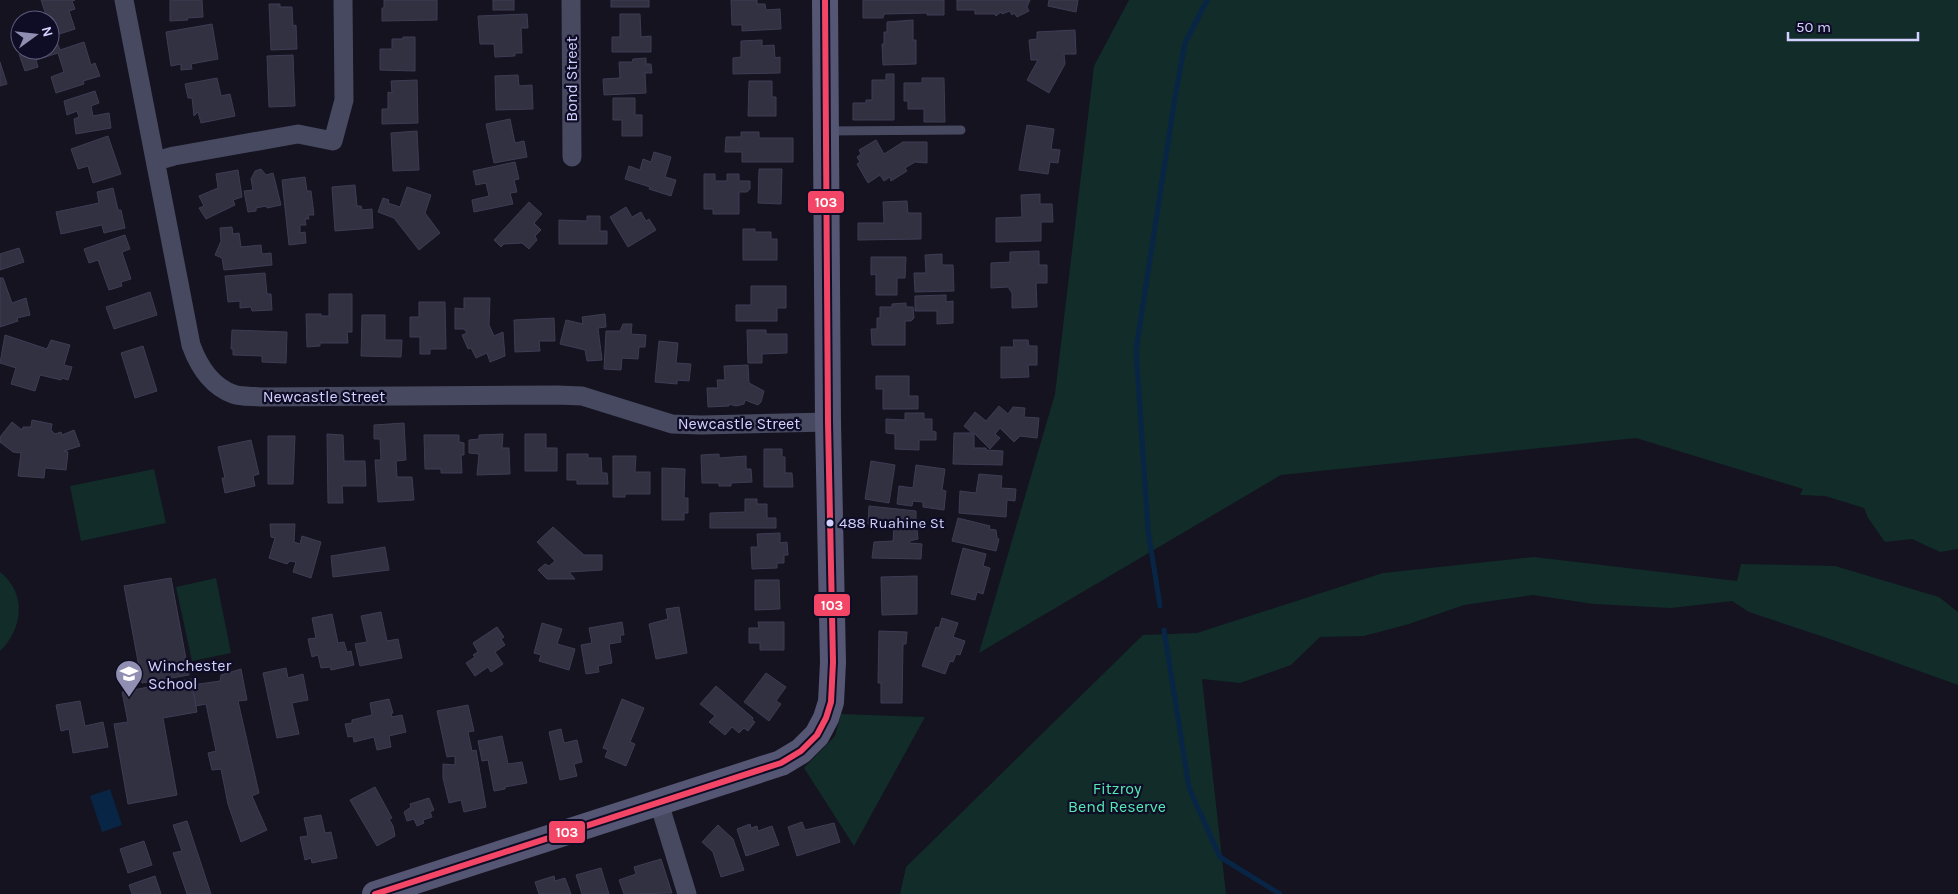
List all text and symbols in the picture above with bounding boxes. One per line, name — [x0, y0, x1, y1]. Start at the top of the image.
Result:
north arrow — [10, 10, 60, 60]
scale bar — [1788, 10, 1918, 42]
text: 50 m — [1796, 18, 1831, 36]
text: N — [38, 25, 57, 39]
street label: Bond Street — [562, 36, 581, 122]
line badge: 103 — [807, 190, 845, 214]
text: 103 — [815, 194, 837, 211]
street label: Newcastle Street — [263, 387, 385, 406]
street label: Newcastle Street — [678, 414, 800, 433]
place label: 488 Ruahine St — [839, 514, 945, 532]
marker: 488 Ruahine St — [825, 518, 835, 528]
line badge: 103 — [813, 593, 851, 617]
text: 103 — [821, 597, 843, 614]
place label: Winchester School — [148, 656, 231, 693]
school or university icon: Winchester School — [114, 659, 144, 698]
park label: Fitzroy Bend Reserve — [1068, 779, 1166, 816]
line badge: 103 — [548, 820, 586, 844]
text: 103 — [556, 824, 578, 841]

